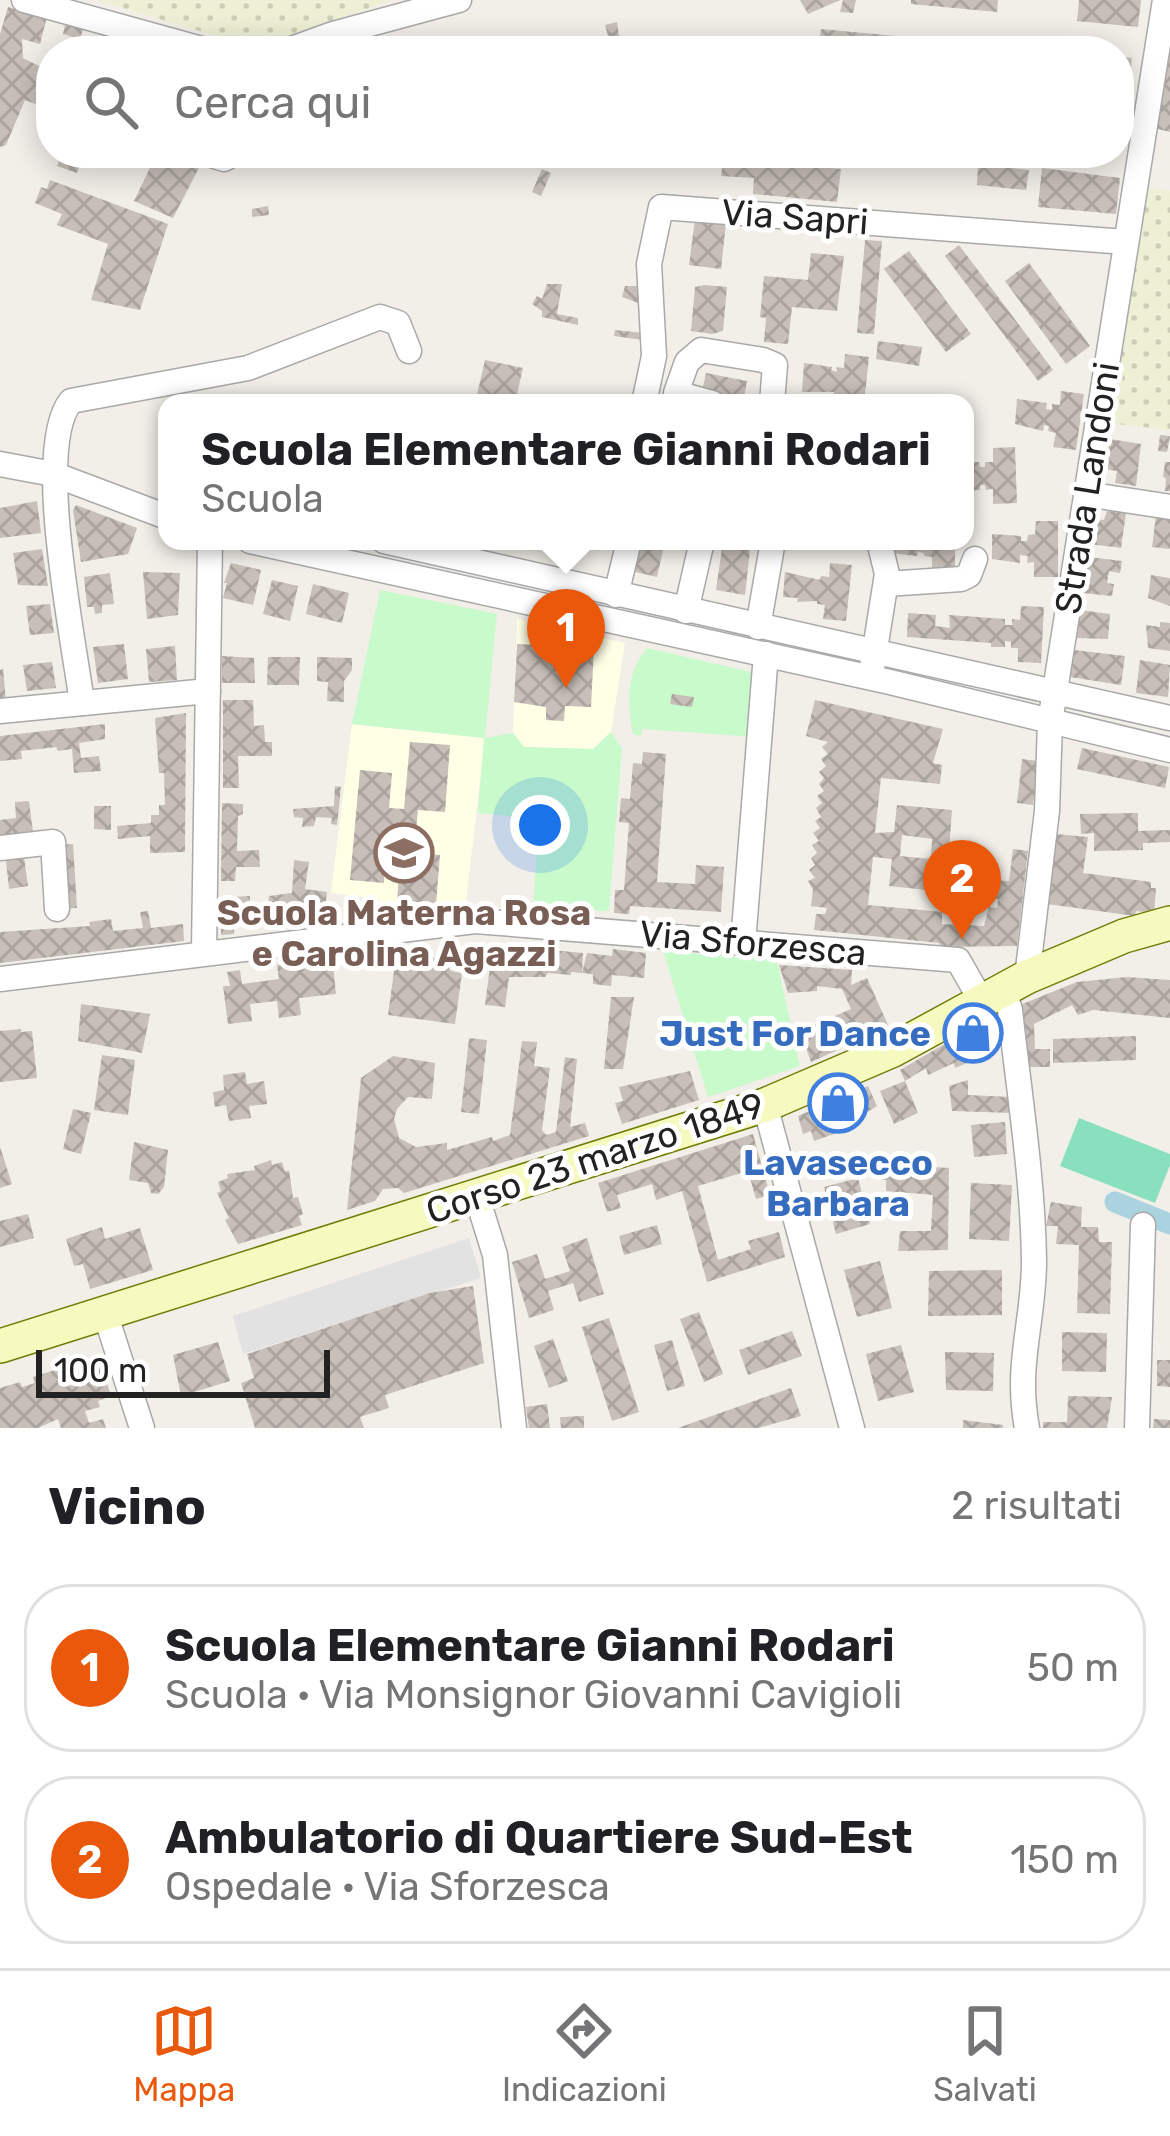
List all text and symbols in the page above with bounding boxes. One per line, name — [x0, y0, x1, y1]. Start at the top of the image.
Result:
search box — [36, 36, 1134, 168]
icon: search — [78, 69, 144, 135]
text: Cerca qui — [174, 76, 371, 129]
street label: Via Sapri — [720, 190, 870, 244]
street label: Strada Landoni — [1046, 359, 1128, 617]
popup — [158, 394, 974, 550]
text: Scuola Elementare Gianni Rodari — [201, 423, 931, 476]
text: Scuola — [201, 476, 324, 522]
pin: 1 — [527, 589, 605, 688]
your location — [510, 795, 570, 855]
school or university icon: Scuola Materna Rosa e Carolina Agazzi — [373, 822, 435, 884]
pin: 2 — [923, 840, 1001, 939]
place label: Scuola Materna Rosa e Carolina Agazzi — [217, 891, 591, 975]
street label: Via Sforzesca — [638, 912, 868, 974]
shop icon: Just For Dance — [942, 1002, 1004, 1064]
place label: Just For Dance — [660, 1012, 931, 1055]
shop icon: Lavasecco Barbara — [807, 1072, 869, 1134]
street label: Corso 23 marzo 1849 — [421, 1083, 769, 1233]
place label: Lavasecco Barbara — [743, 1141, 933, 1225]
scale bar — [36, 1344, 330, 1397]
text: 100 m — [54, 1351, 147, 1390]
text: Vicino — [48, 1476, 206, 1537]
text: 2 risultati — [951, 1483, 1122, 1529]
text: Scuola Elementare Gianni Rodari — [165, 1619, 895, 1672]
text: 1 — [80, 1645, 100, 1691]
text: 50 m — [1027, 1645, 1119, 1691]
text: Scuola · Via Monsignor Giovanni Cavigioli — [165, 1672, 902, 1718]
text: Ambulatorio di Quartiere Sud-Est — [165, 1811, 913, 1864]
text: 2 — [77, 1837, 103, 1883]
text: 150 m — [1010, 1837, 1119, 1883]
text: Ospedale · Via Sforzesca — [165, 1864, 610, 1910]
tab: Mappa — [133, 1998, 235, 2109]
tab: Indicazioni — [502, 1998, 667, 2109]
tab: Salvati — [933, 1998, 1037, 2109]

